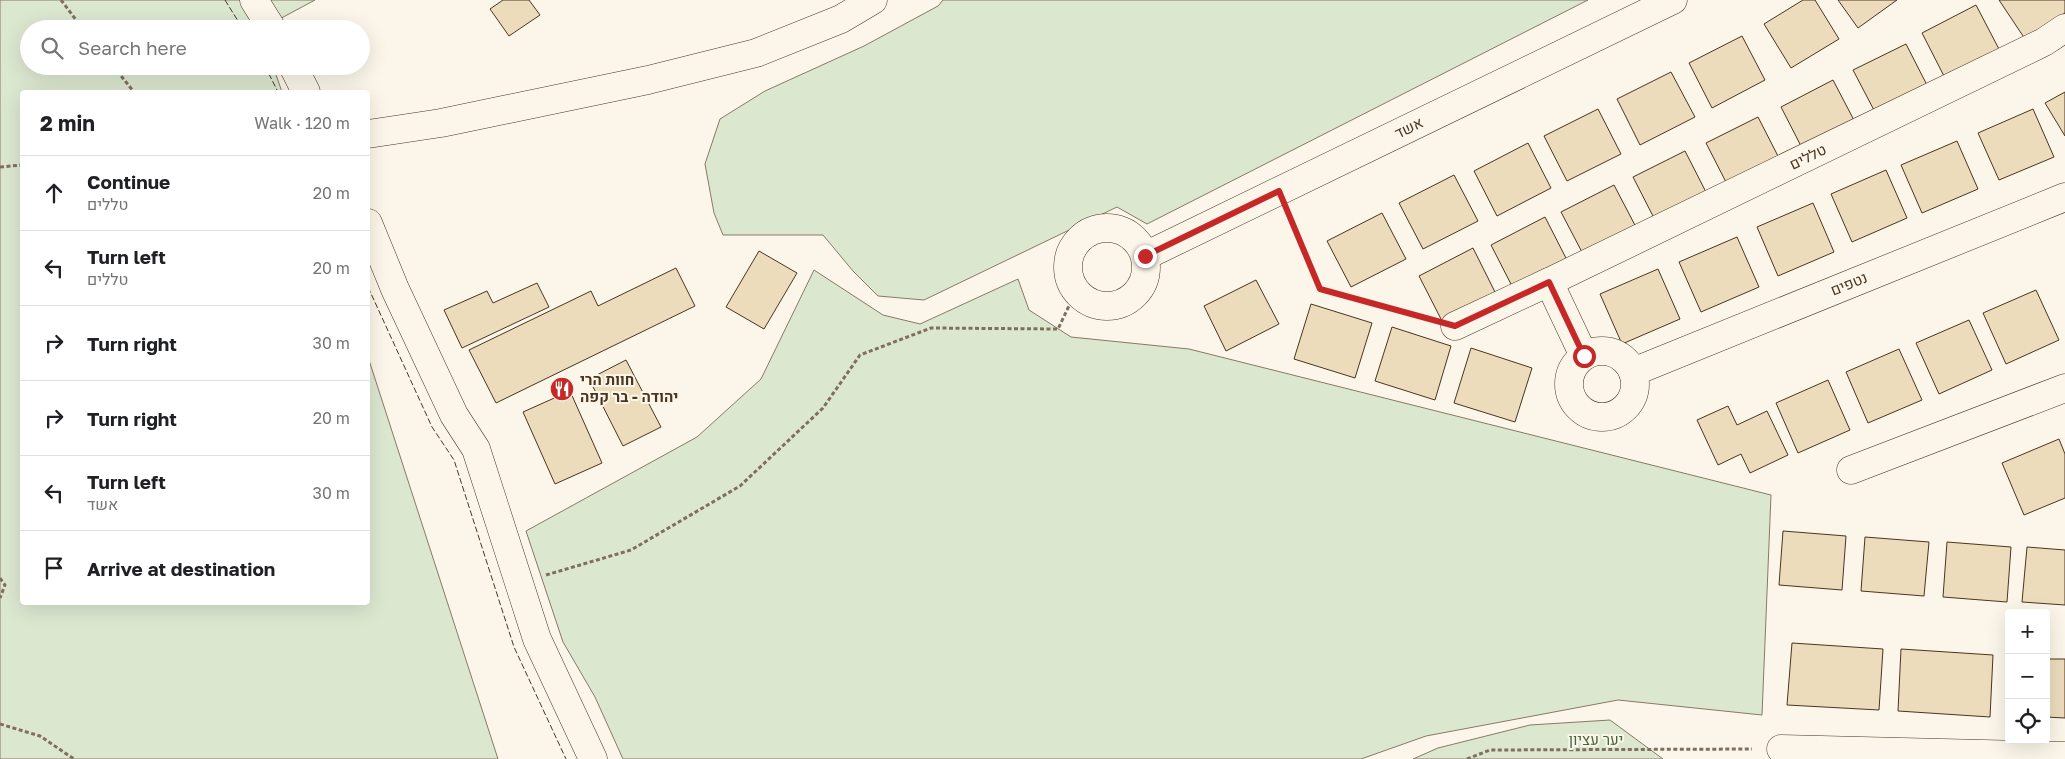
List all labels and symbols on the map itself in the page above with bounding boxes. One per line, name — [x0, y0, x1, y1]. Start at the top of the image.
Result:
street label: אשד — [1391, 113, 1426, 142]
street label: טללים — [1786, 140, 1829, 173]
route end — [1134, 245, 1157, 268]
street label: נטפים — [1828, 268, 1870, 299]
route start — [1573, 345, 1596, 368]
place label: חוות הרי יהודה - בר קפה — [580, 370, 678, 405]
restaurant icon: חוות הרי יהודה - בר קפה — [549, 376, 575, 402]
park label: יער עציון — [1569, 730, 1623, 748]

